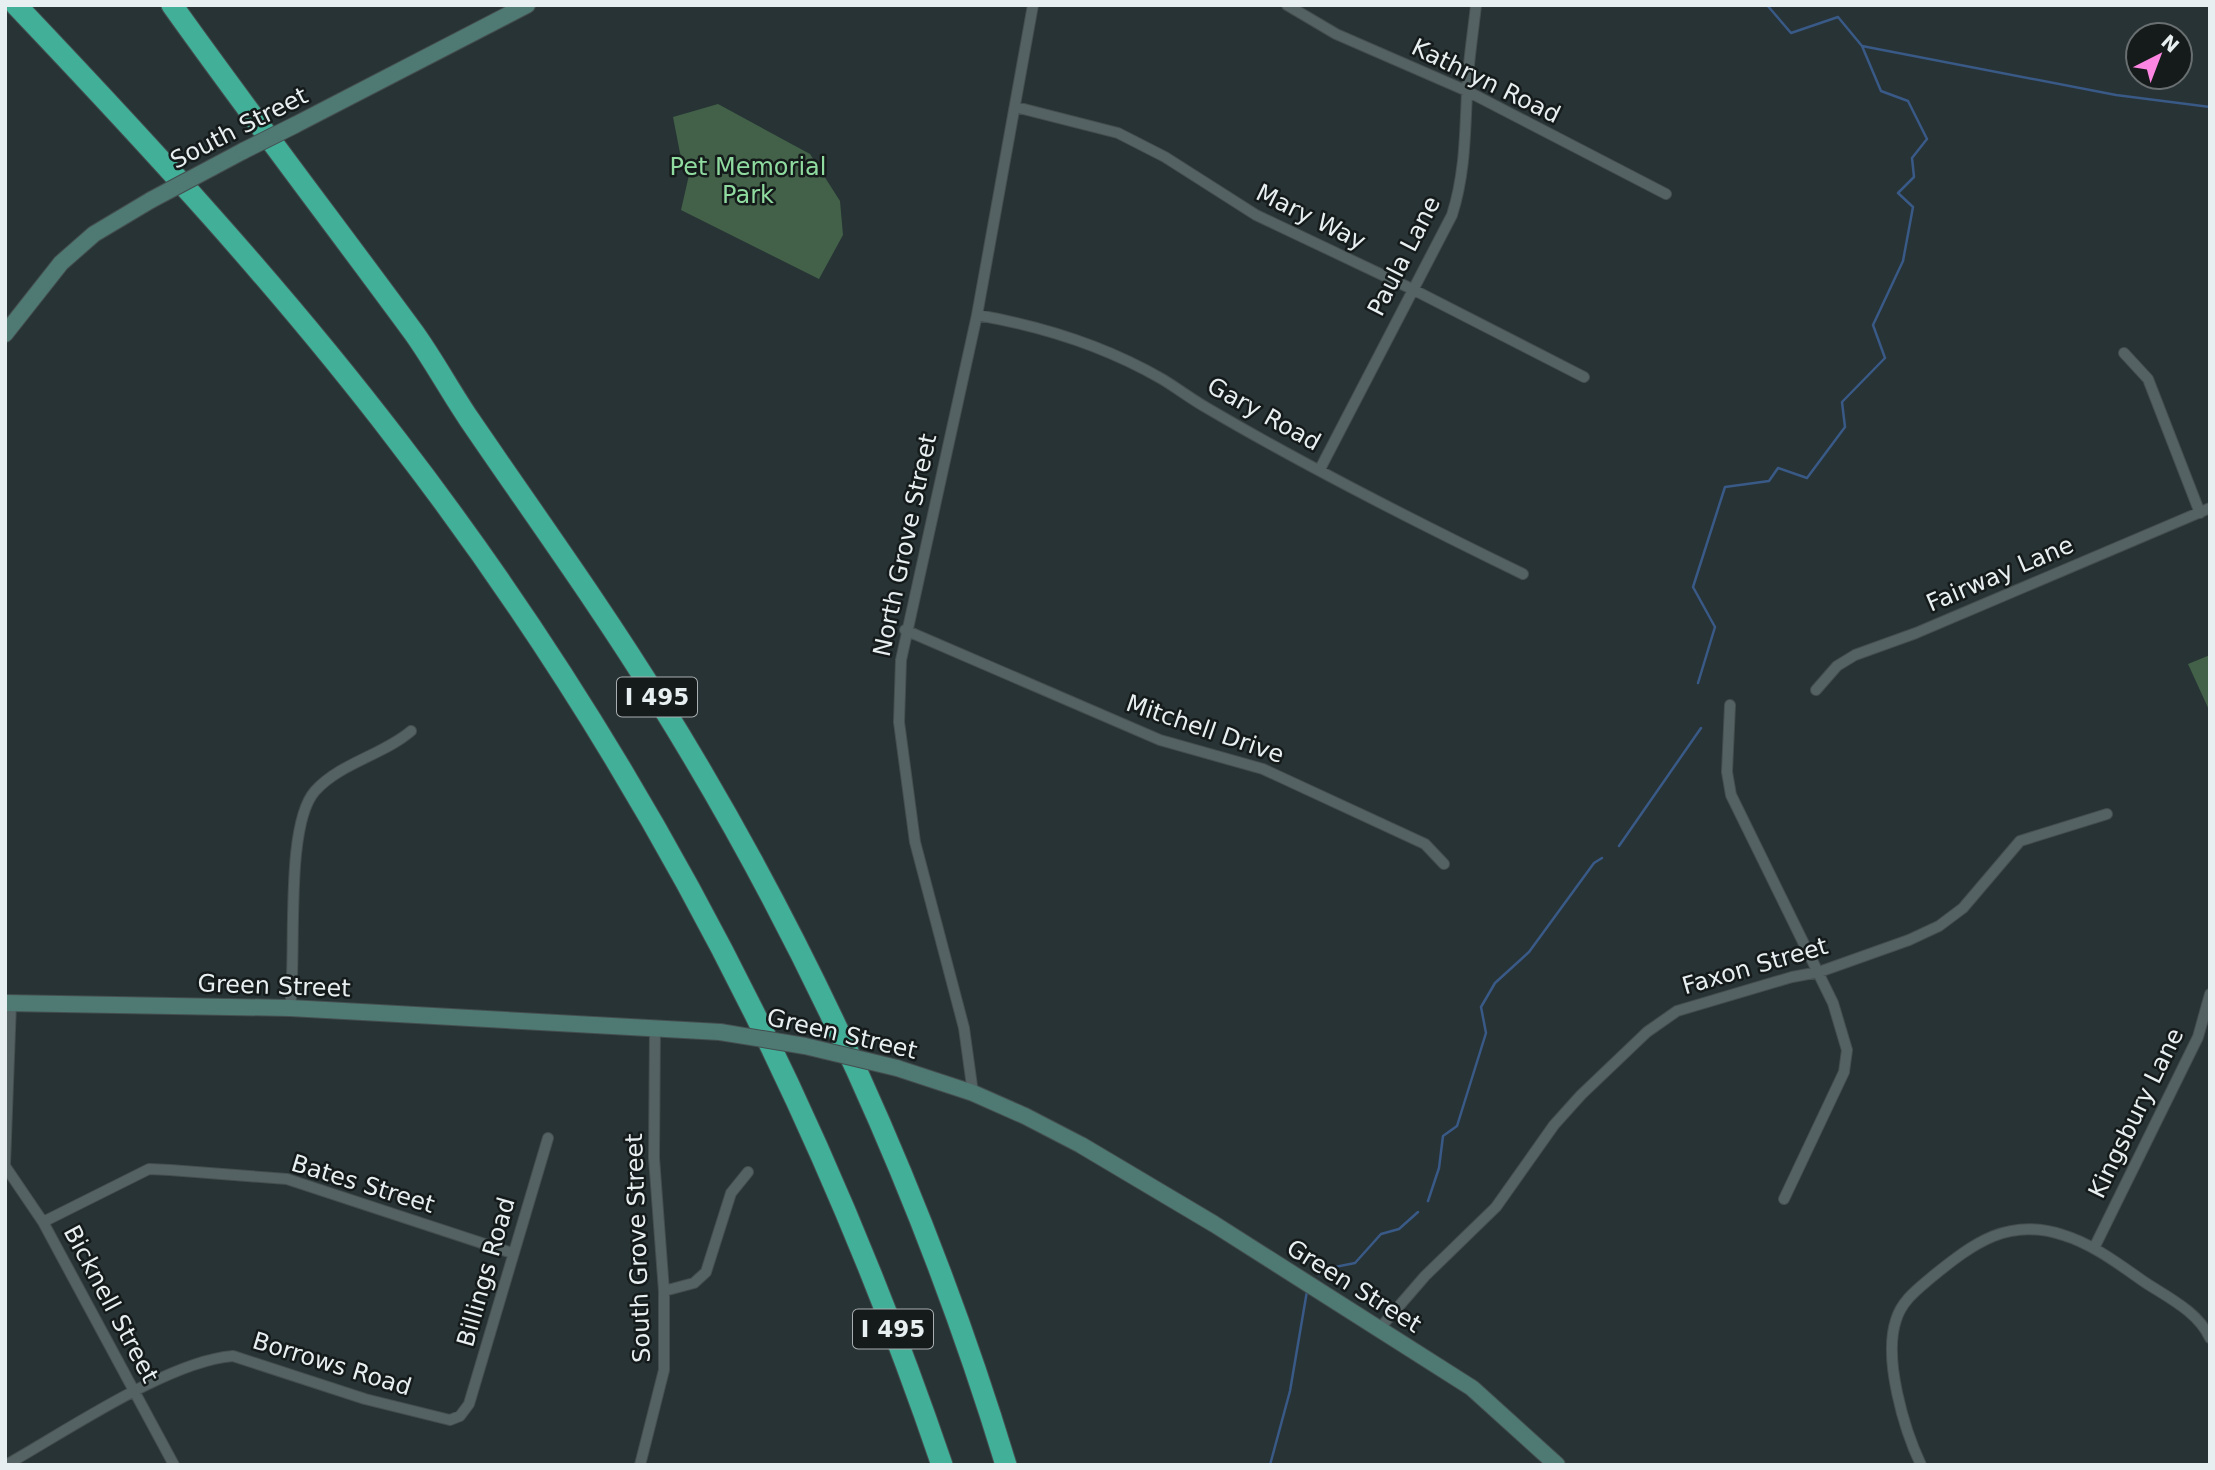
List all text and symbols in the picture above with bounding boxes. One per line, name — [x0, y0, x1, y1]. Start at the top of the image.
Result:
north arrow — [2124, 21, 2194, 91]
text: N — [2157, 30, 2184, 57]
street label: Kathryn Road — [1407, 33, 1565, 129]
street label: South Street — [166, 81, 312, 175]
park label: Pet Memorial Park — [670, 153, 826, 209]
street label: Mary Way — [1252, 179, 1370, 255]
street label: Paula Lane — [1362, 192, 1446, 320]
street label: Gary Road — [1202, 371, 1326, 457]
street label: North Grove Street — [868, 431, 942, 659]
street label: Fairway Lane — [1922, 530, 2078, 618]
road number: I 495 — [617, 678, 697, 716]
street label: Mitchell Drive — [1122, 689, 1288, 769]
street label: Faxon Street — [1679, 932, 1831, 1000]
street label: Green Street — [197, 969, 351, 1003]
street label: Green Street — [764, 1003, 920, 1065]
street label: Kingsbury Lane — [2083, 1023, 2189, 1203]
street label: South Grove Street — [620, 1133, 656, 1363]
street label: Bates Street — [288, 1149, 438, 1219]
street label: Billings Road — [451, 1194, 521, 1350]
street label: Bicknell Street — [58, 1221, 164, 1387]
street label: Green Street — [1282, 1234, 1426, 1338]
road number: I 495 — [853, 1310, 933, 1348]
street label: Borrows Road — [249, 1327, 415, 1401]

